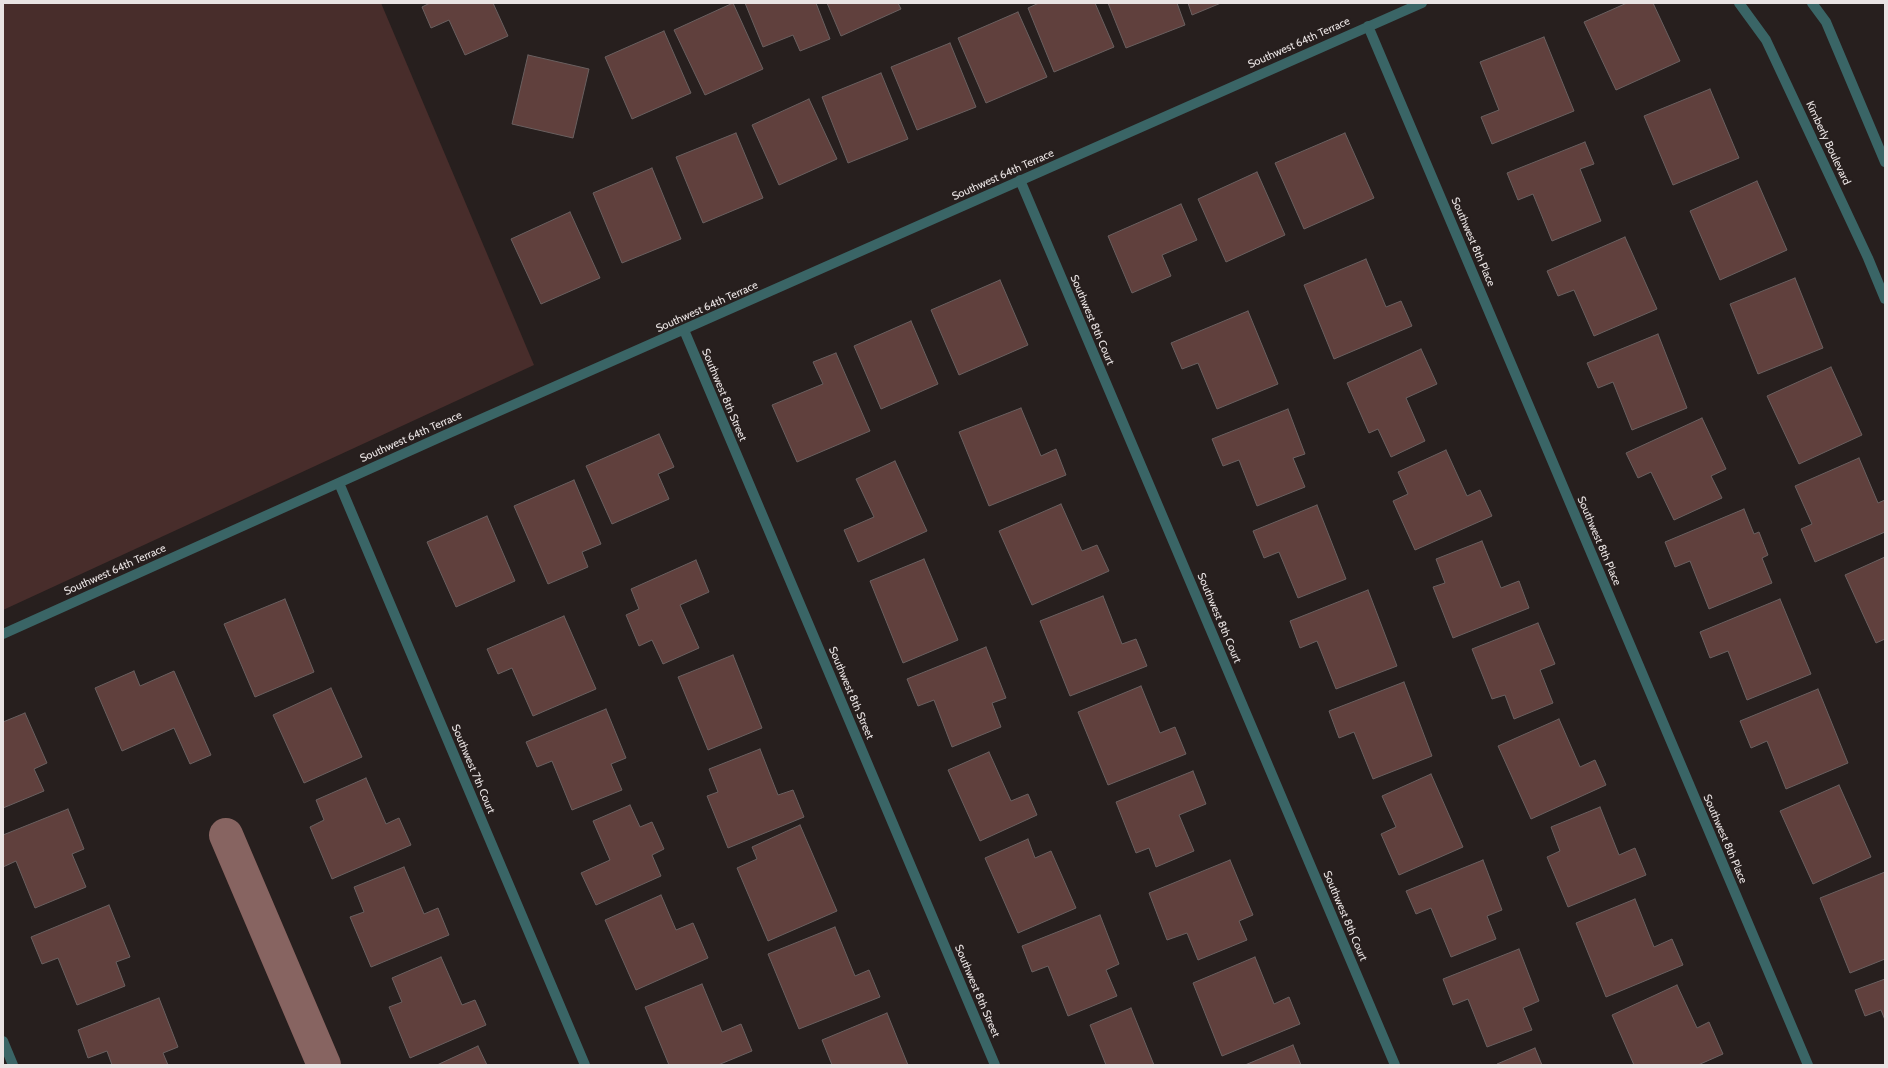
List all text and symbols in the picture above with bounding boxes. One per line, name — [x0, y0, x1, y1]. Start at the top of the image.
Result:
street label: Southwest 64th Terrace — [1246, 15, 1352, 71]
street label: Kimberly Boulevard — [1803, 99, 1853, 187]
street label: Southwest 64th Terrace — [950, 147, 1056, 203]
street label: Southwest 8th Place — [1448, 195, 1498, 289]
street label: Southwest 8th Court — [1067, 273, 1117, 367]
street label: Southwest 64th Terrace — [654, 279, 760, 335]
street label: Southwest 8th Street — [699, 347, 749, 443]
street label: Southwest 64th Terrace — [358, 409, 464, 465]
street label: Southwest 8th Place — [1574, 494, 1624, 588]
street label: Southwest 64th Terrace — [62, 542, 168, 598]
street label: Southwest 8th Court — [1194, 571, 1244, 665]
street label: Southwest 8th Street — [826, 645, 876, 741]
street label: Southwest 7th Court — [448, 723, 498, 815]
street label: Southwest 8th Place — [1700, 792, 1750, 886]
street label: Southwest 8th Court — [1320, 869, 1370, 963]
street label: Southwest 8th Street — [952, 943, 1002, 1039]

